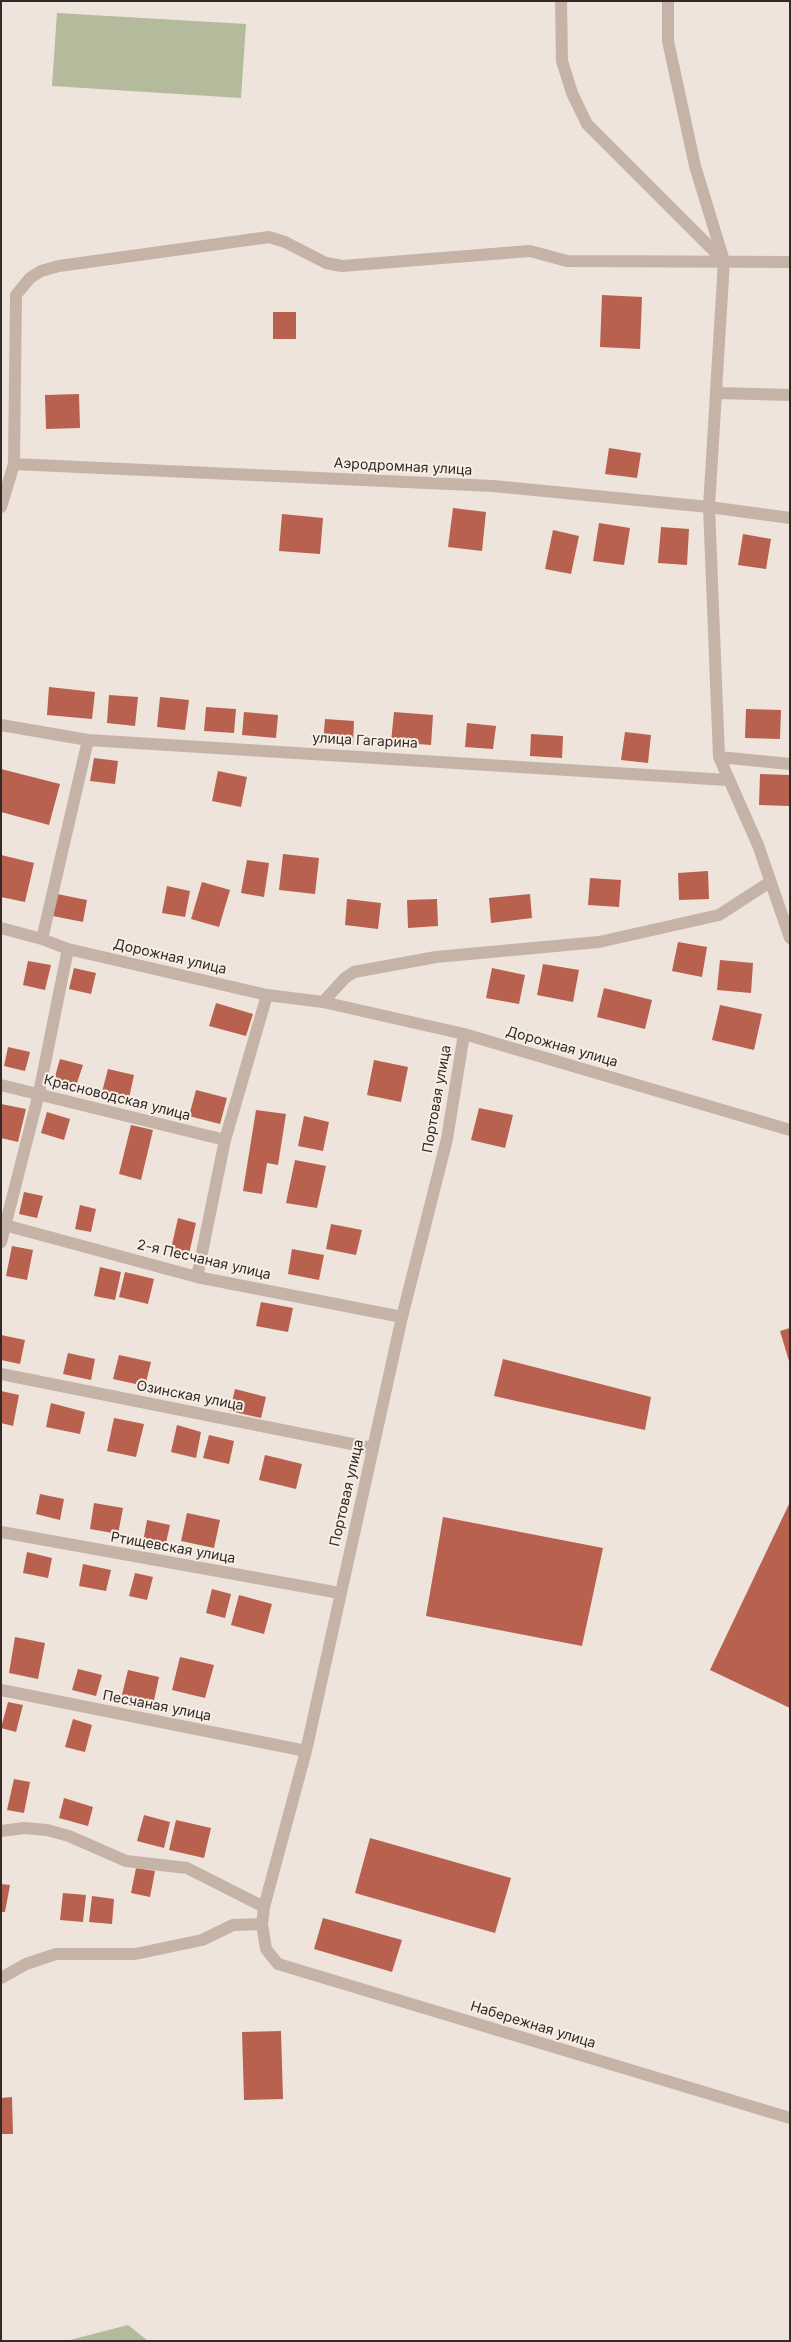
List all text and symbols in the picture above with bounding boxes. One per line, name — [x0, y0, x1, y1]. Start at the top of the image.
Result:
street label: Аэродромная улица — [333, 455, 473, 479]
street label: улица Гагарина — [312, 730, 418, 752]
street label: Дорожная улица — [112, 936, 228, 978]
street label: Дорожная улица — [504, 1023, 620, 1071]
street label: Портовая улица — [419, 1044, 455, 1154]
street label: Красноводская улица — [42, 1072, 192, 1124]
street label: 2-я Песчаная улица — [135, 1236, 273, 1284]
street label: Озинская улица — [135, 1377, 245, 1415]
street label: Портовая улица — [327, 1438, 367, 1548]
street label: Ртищевская улица — [109, 1529, 237, 1567]
street label: Песчаная улица — [101, 1687, 213, 1725]
street label: Набережная улица — [468, 1998, 598, 2052]

